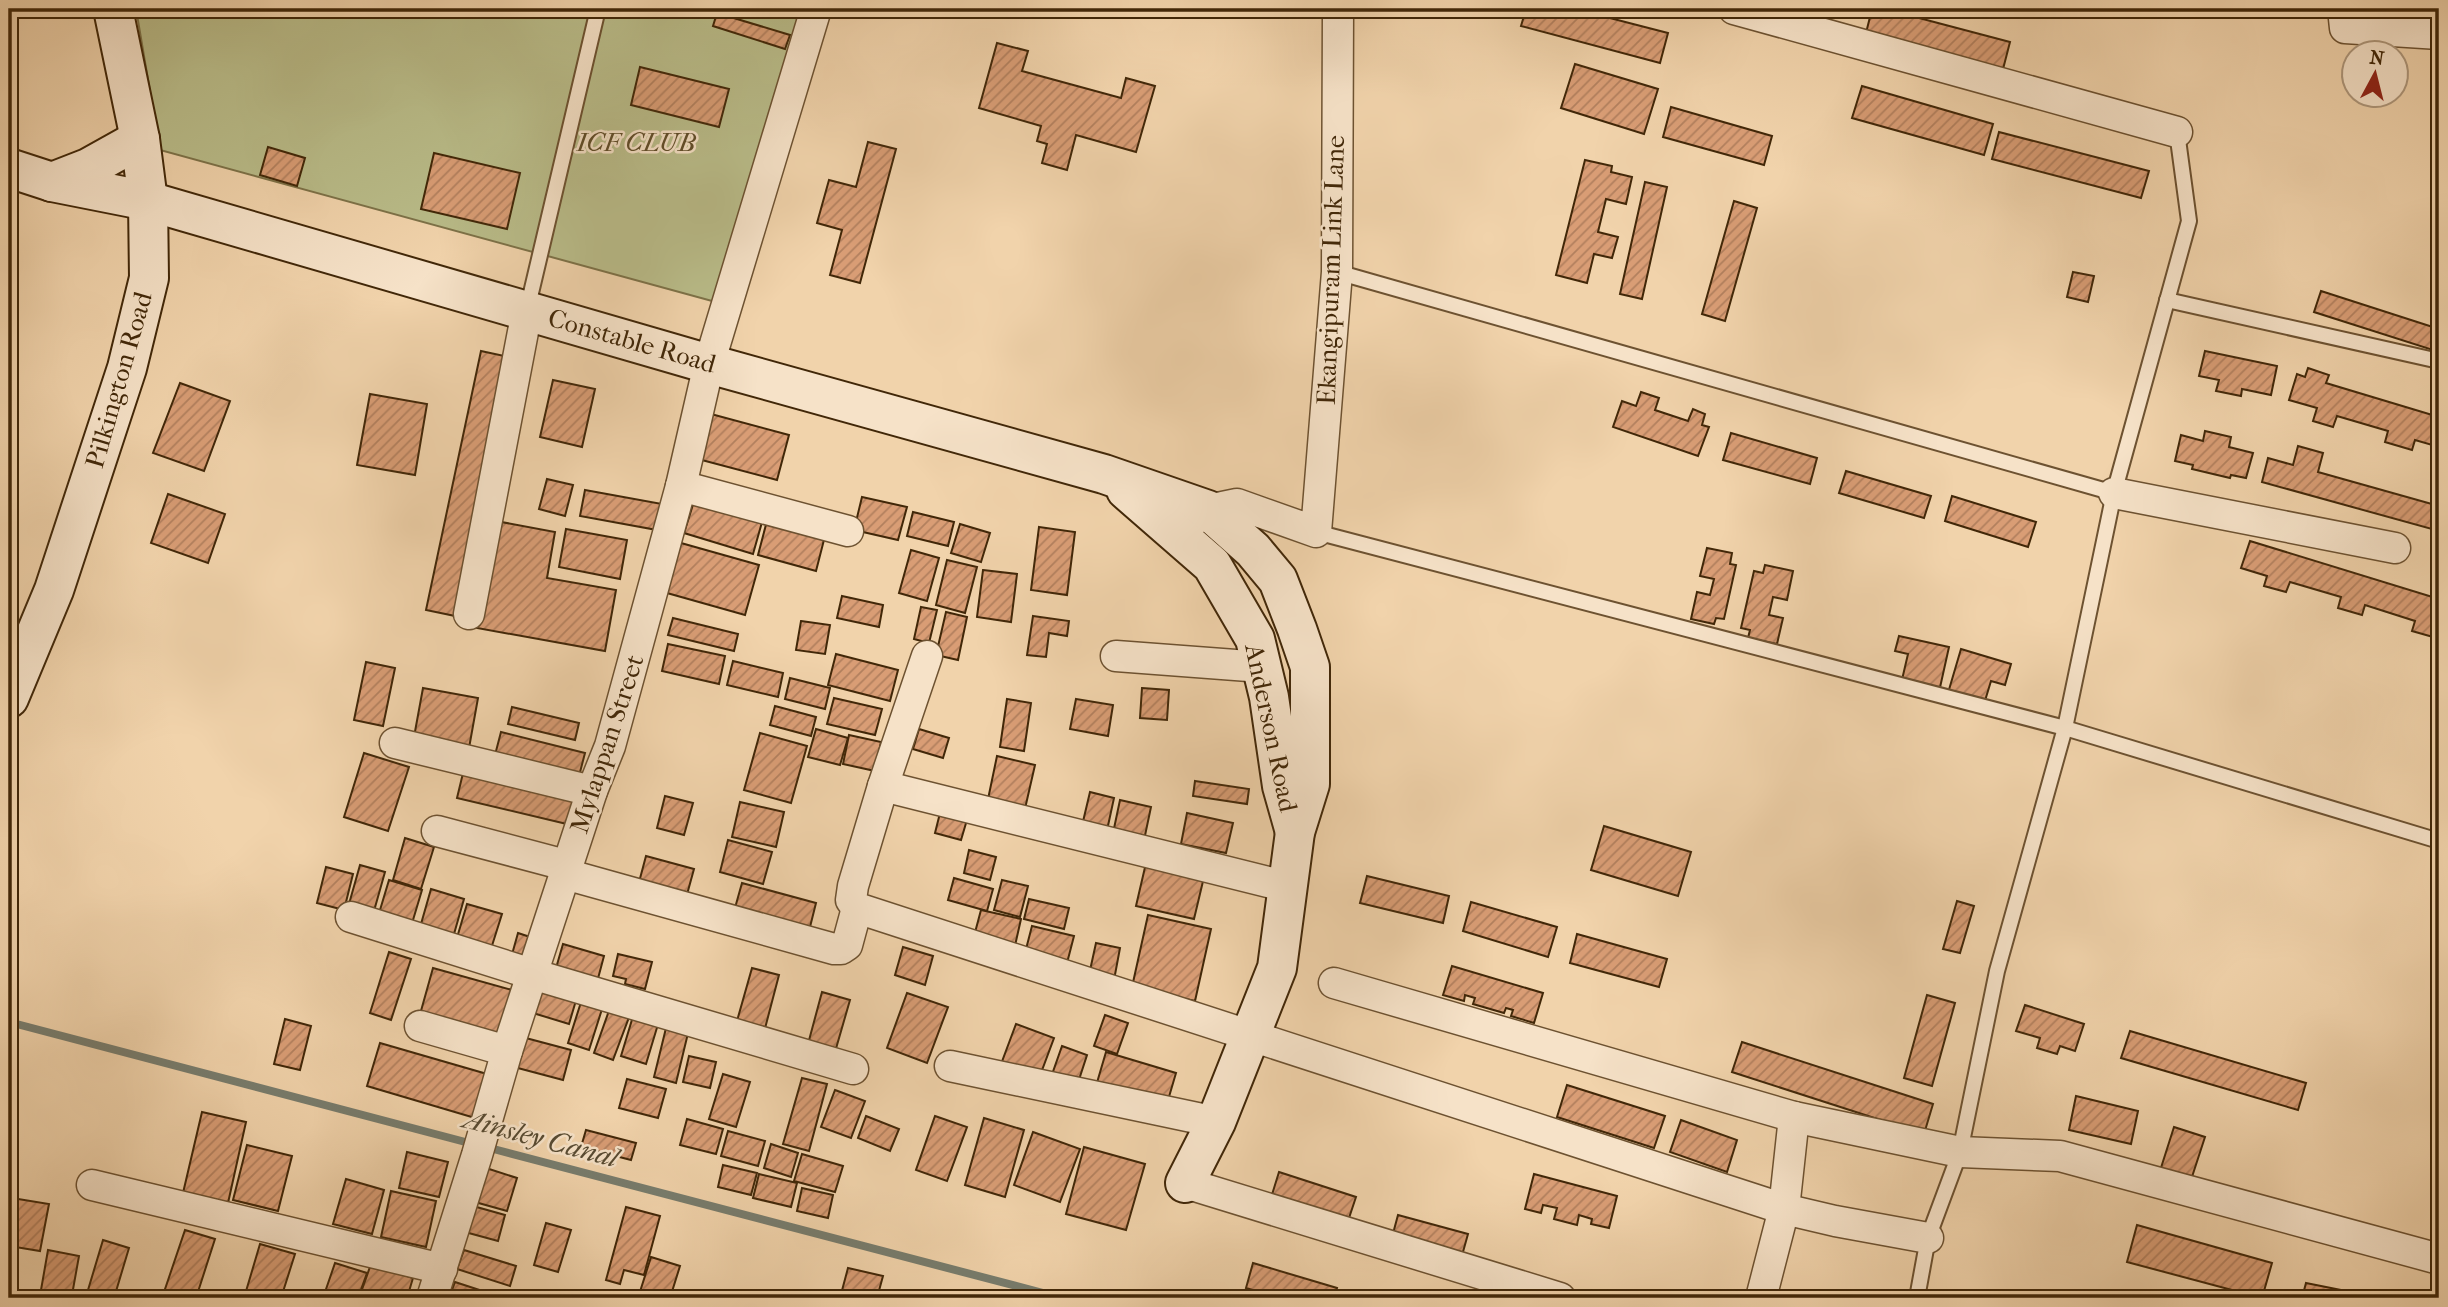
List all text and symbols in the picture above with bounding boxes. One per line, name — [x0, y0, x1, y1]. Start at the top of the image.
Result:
north arrow — [2340, 38, 2410, 108]
text: N — [2368, 46, 2386, 70]
park label: ICF CLUB — [575, 127, 696, 158]
street label: Ekangipuram Link Lane — [1311, 134, 1351, 405]
street label: Pilkington Road — [79, 288, 159, 472]
street label: Constable Road — [544, 302, 720, 380]
street label: Anderson Road — [1238, 640, 1304, 816]
street label: Mylappan Street — [564, 650, 651, 837]
water label: Ainsley Canal — [457, 1101, 625, 1175]

